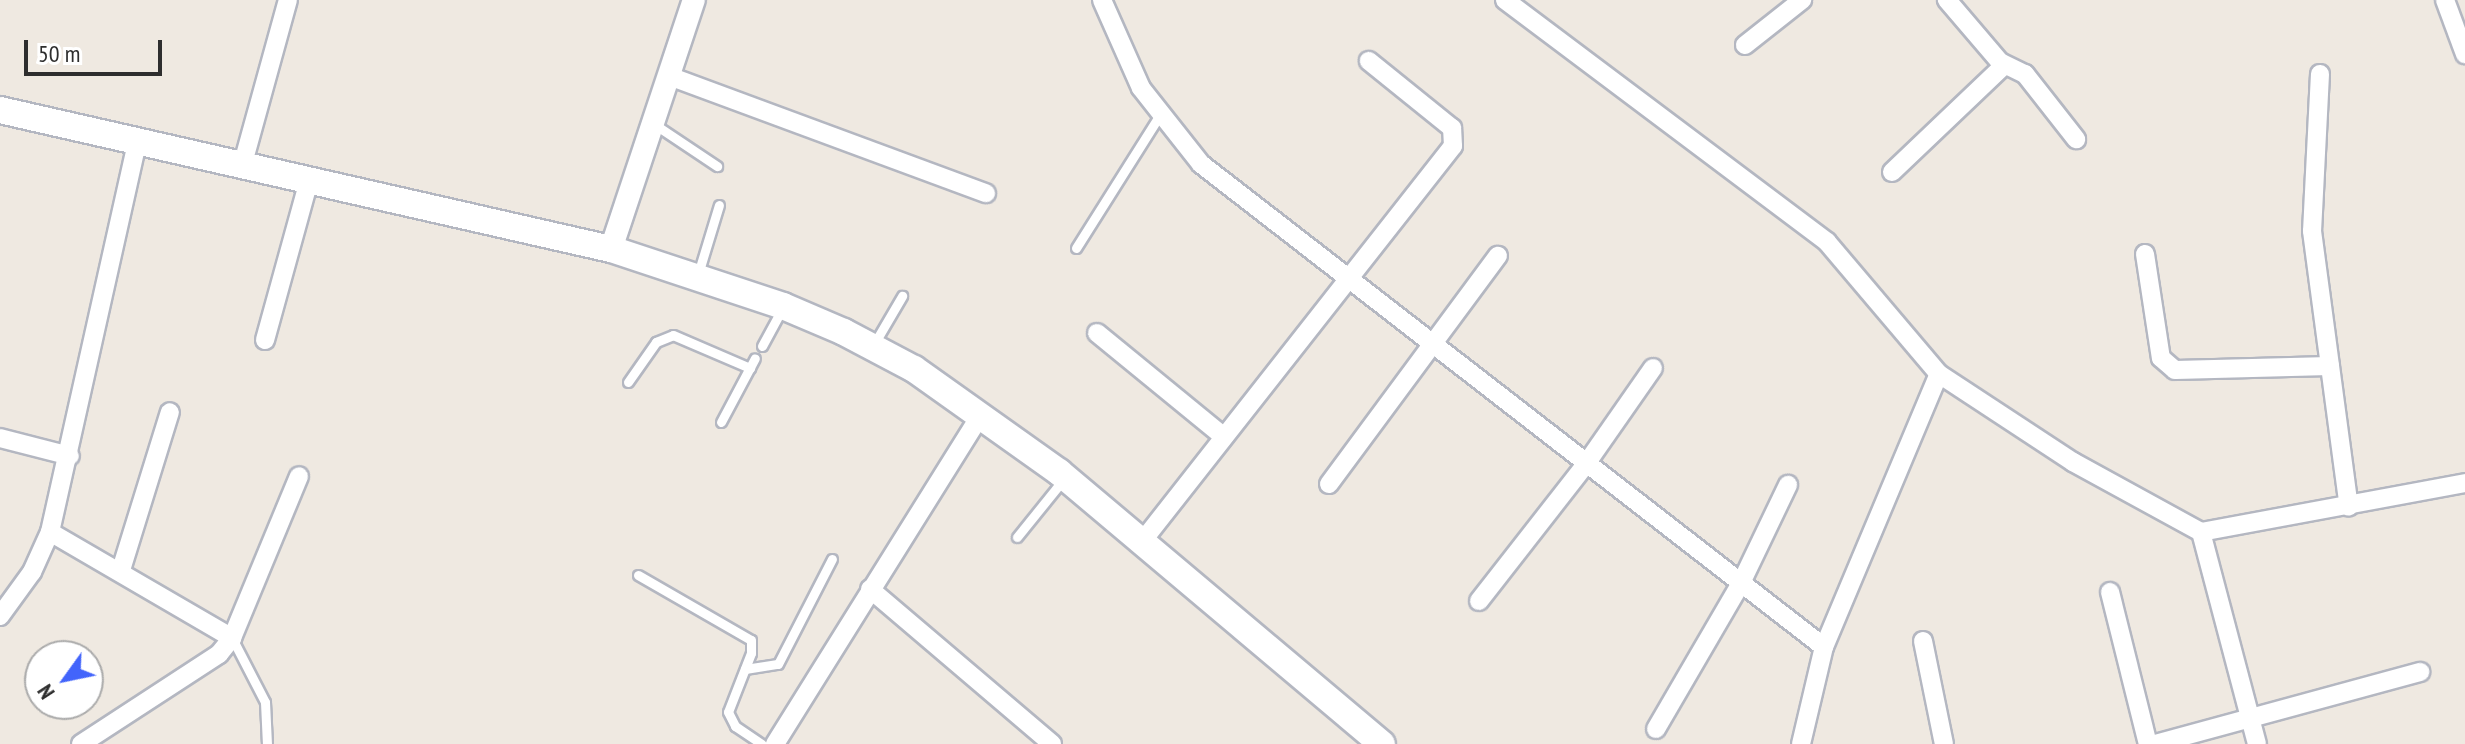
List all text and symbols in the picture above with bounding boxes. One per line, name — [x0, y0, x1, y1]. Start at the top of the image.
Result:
scale bar — [28, 24, 166, 74]
text: 50 m — [38, 38, 80, 69]
north arrow — [24, 640, 104, 720]
text: N — [31, 679, 61, 705]

